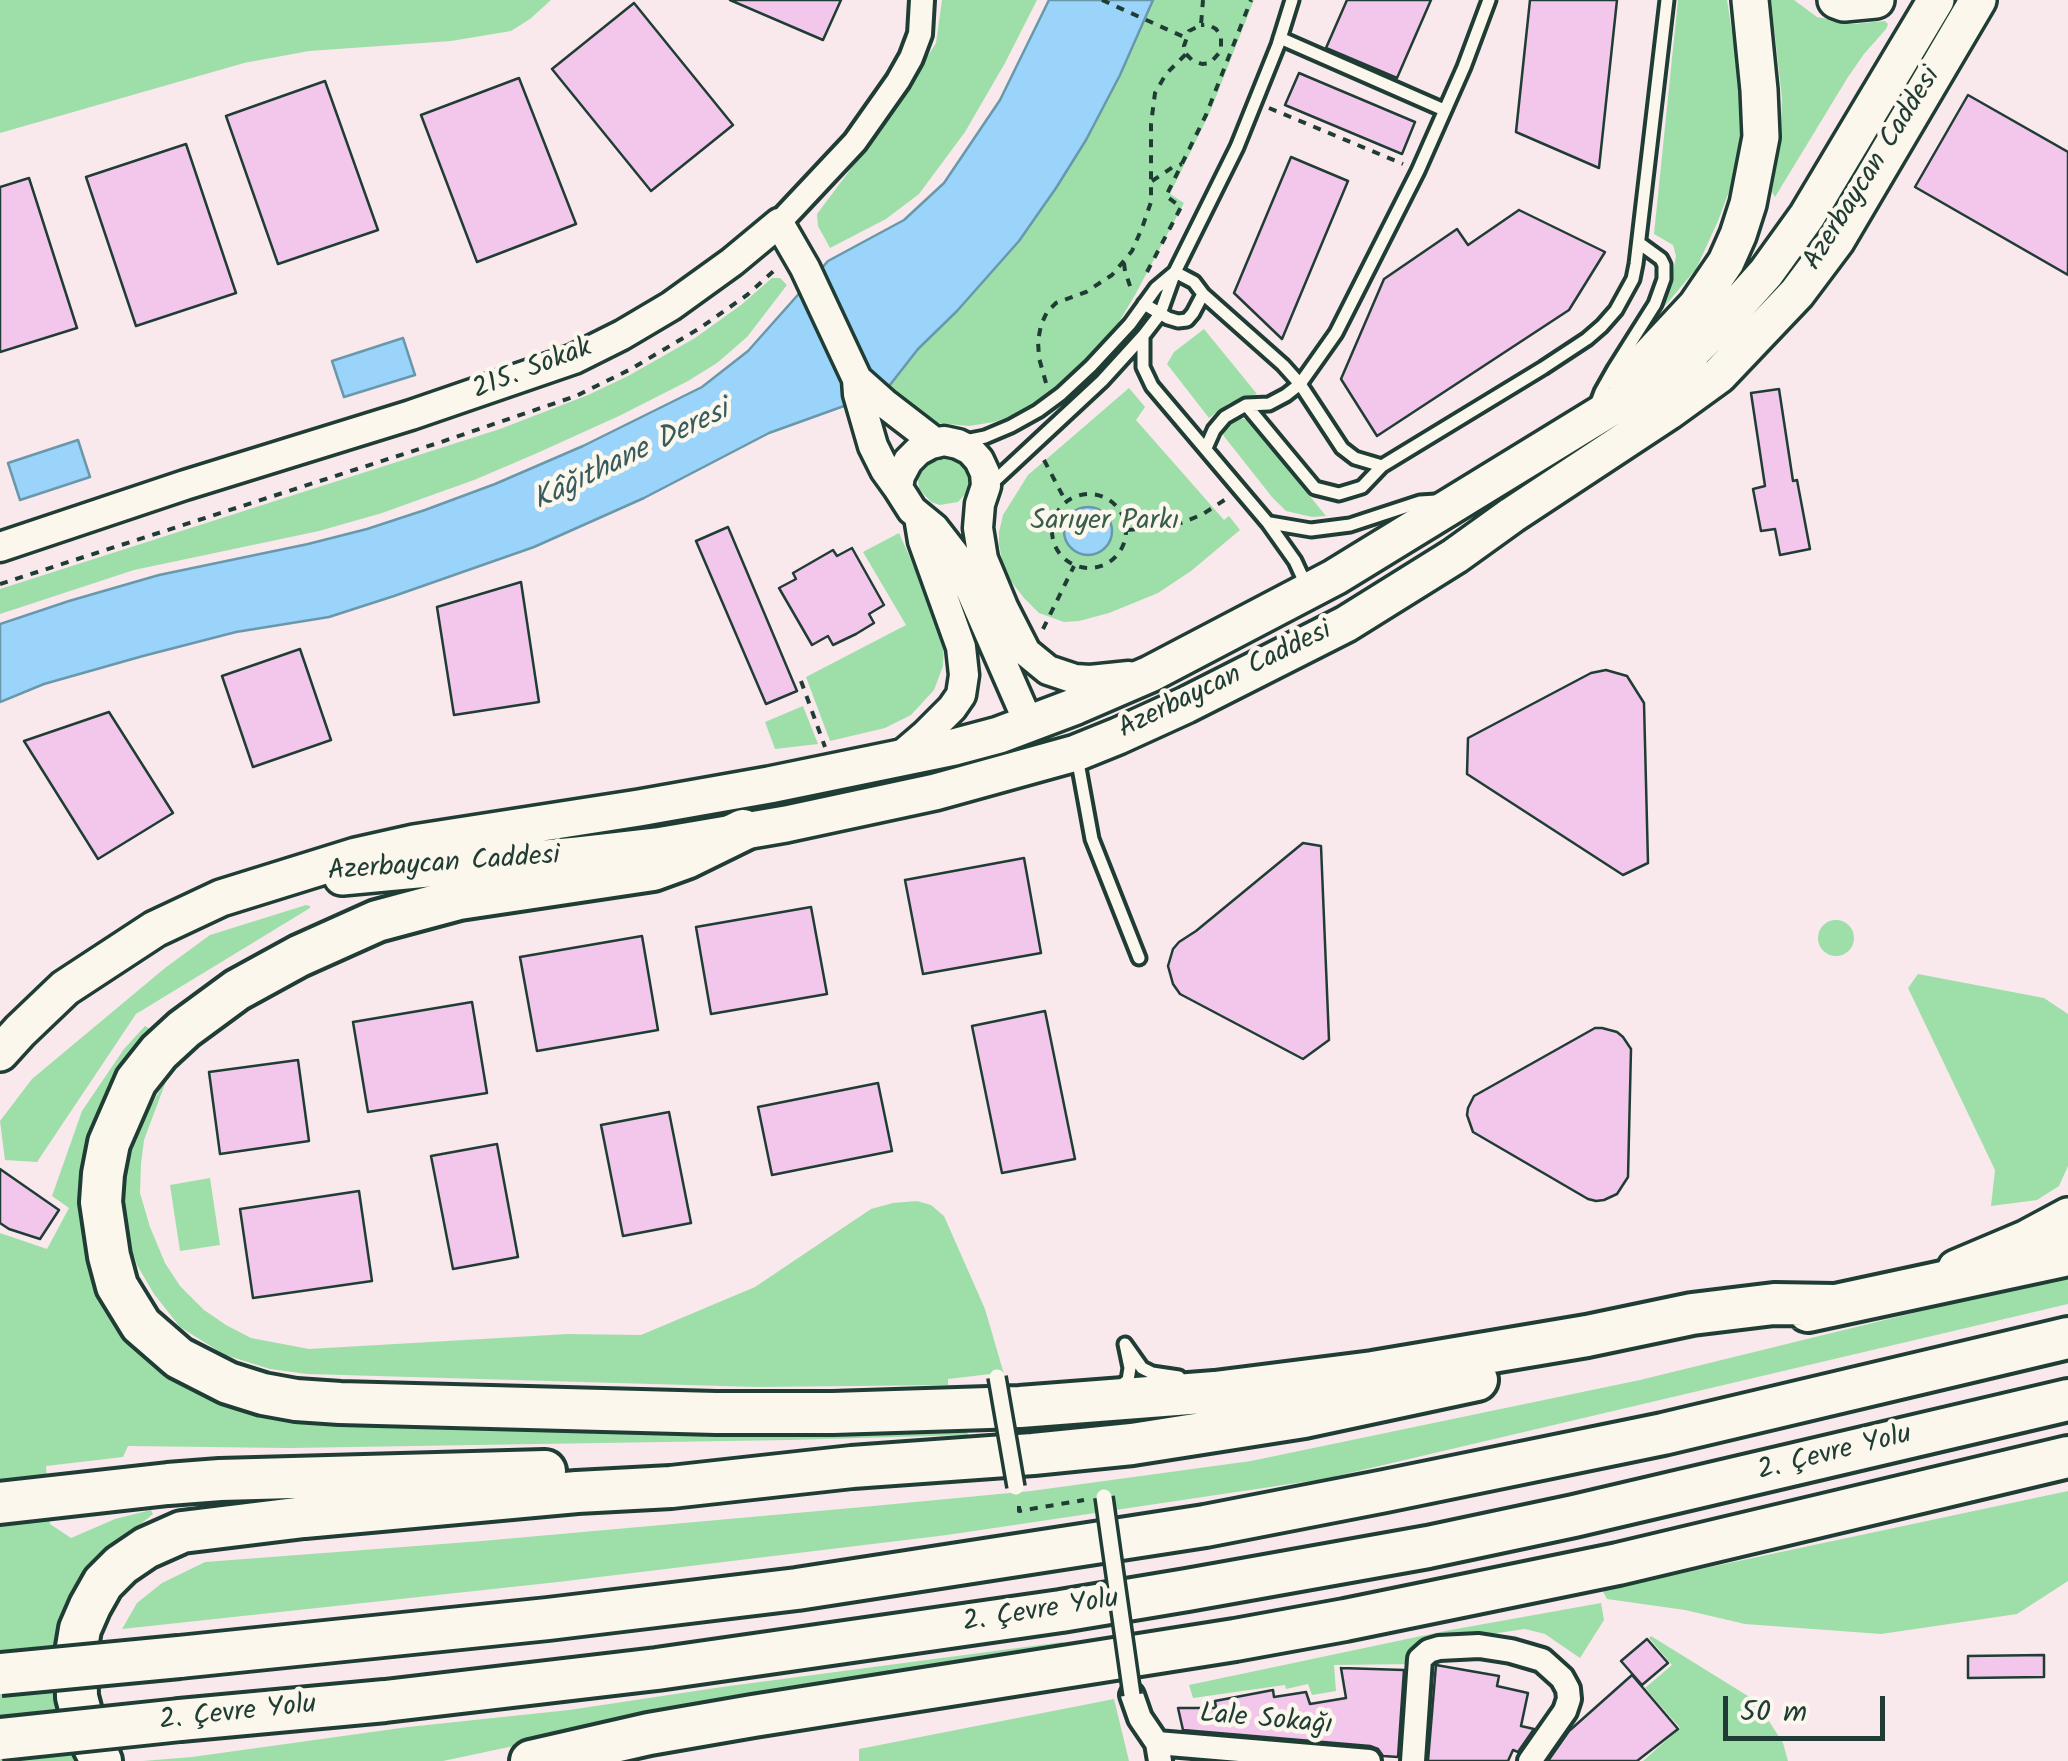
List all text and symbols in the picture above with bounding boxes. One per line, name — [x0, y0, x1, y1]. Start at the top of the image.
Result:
street label: Azerbaycan Caddesi — [1798, 62, 1950, 278]
street label: 215. Sokak — [469, 333, 597, 409]
water label: Kâğıthane Deresi — [528, 395, 736, 521]
park label: Sarıyer Parkı — [1031, 506, 1179, 540]
street label: Azerbaycan Caddesi — [1114, 616, 1338, 748]
street label: Azerbaycan Caddesi — [327, 841, 561, 891]
street label: 2. Çevre Yolu — [1754, 1420, 1916, 1490]
street label: 2. Çevre Yolu — [961, 1584, 1121, 1642]
scale bar — [1728, 1676, 1890, 1738]
text: 50 m — [1740, 1689, 1807, 1737]
street label: 2. Çevre Yolu — [158, 1690, 318, 1740]
street label: Lale Sokağı — [1198, 1699, 1334, 1745]

